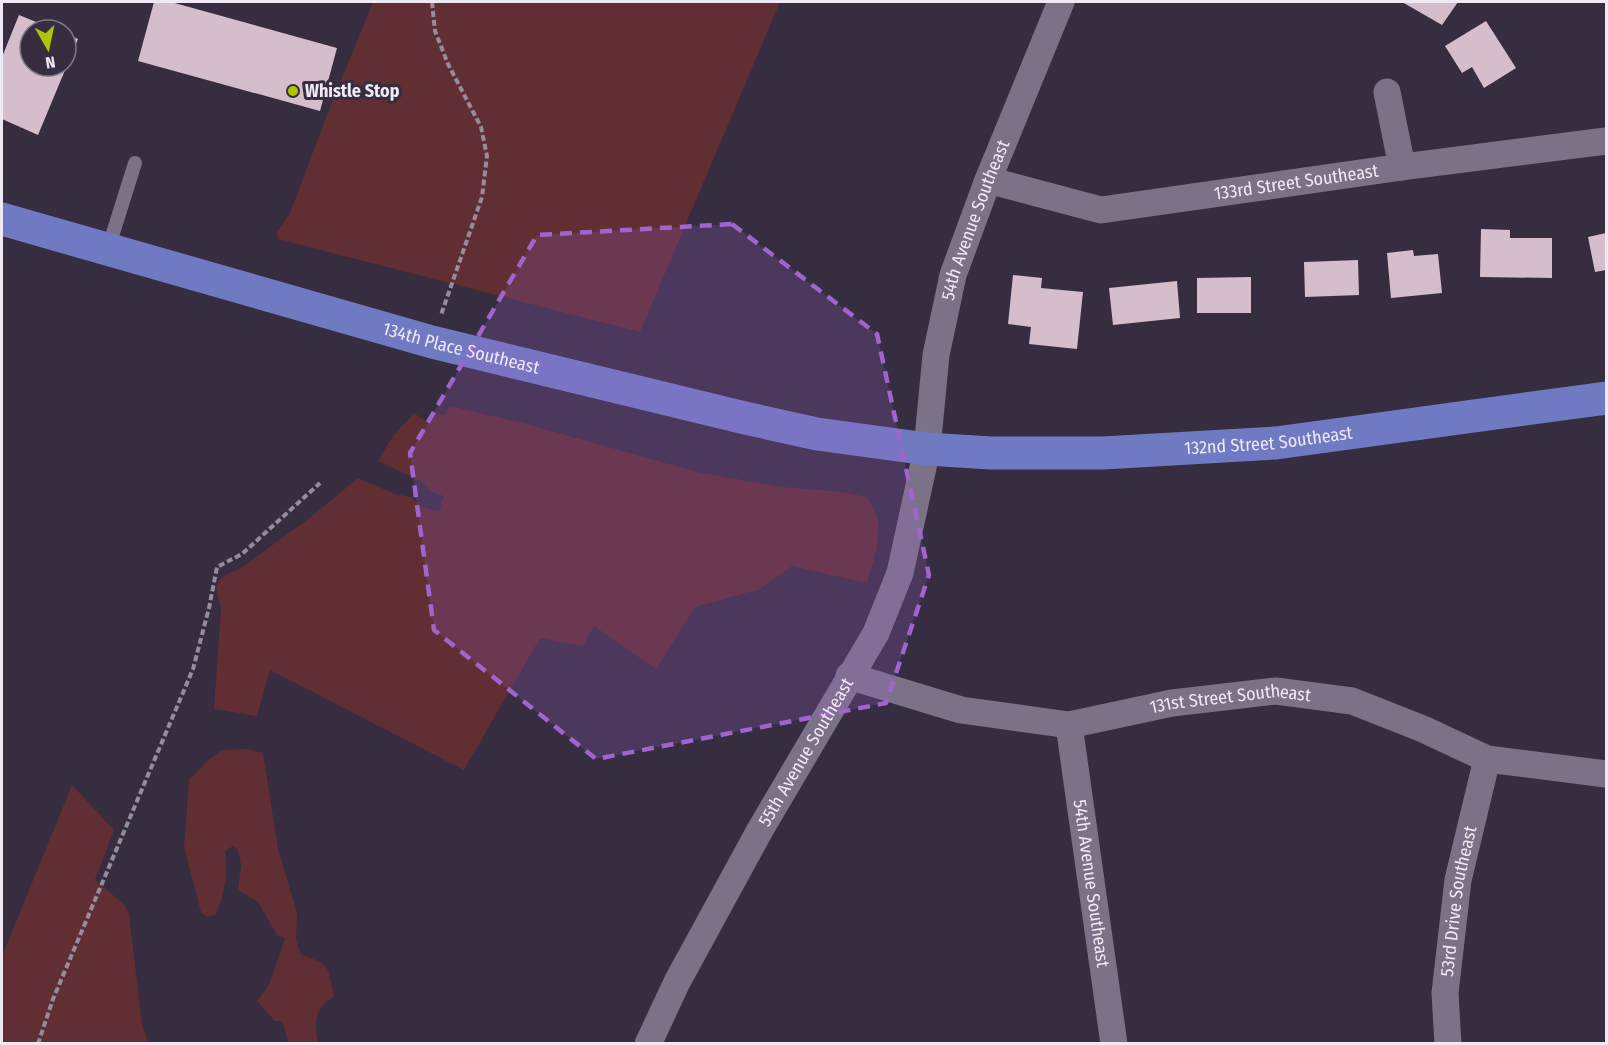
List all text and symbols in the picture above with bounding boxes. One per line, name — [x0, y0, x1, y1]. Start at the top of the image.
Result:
north arrow — [18, 18, 78, 78]
text: N — [44, 52, 56, 72]
place label: Whistle Stop — [305, 80, 400, 102]
marker: Whistle Stop — [286, 84, 300, 98]
street label: 54th Avenue Southeast — [937, 137, 1014, 302]
street label: 133rd Street Southeast — [1213, 160, 1380, 205]
street label: 134th Place Southeast — [380, 317, 542, 379]
street label: 132nd Street Southeast — [1183, 422, 1354, 459]
street label: 55th Avenue Southeast — [754, 674, 858, 830]
street label: 131st Street Southeast — [1148, 680, 1312, 718]
street label: 54th Avenue Southeast — [1069, 798, 1114, 969]
street label: 53rd Drive Southeast — [1436, 823, 1482, 978]

